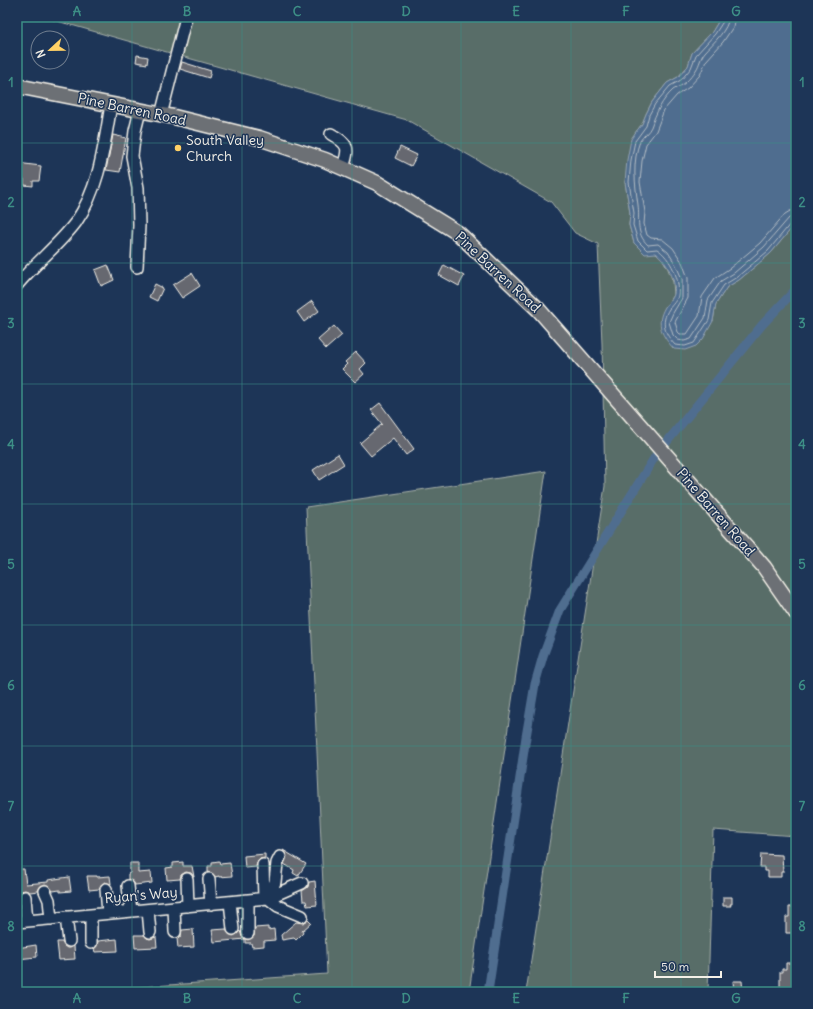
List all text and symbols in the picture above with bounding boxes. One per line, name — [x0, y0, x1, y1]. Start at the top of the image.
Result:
text: A — [73, 3, 82, 20]
text: B — [183, 3, 192, 20]
text: C — [293, 3, 302, 20]
text: D — [401, 3, 411, 20]
text: E — [512, 3, 520, 20]
text: F — [622, 3, 630, 20]
text: G — [731, 3, 741, 20]
north arrow — [30, 30, 70, 70]
text: N — [33, 48, 49, 60]
text: 1 — [8, 74, 14, 91]
text: 1 — [799, 74, 805, 91]
street label: Pine Barren Road — [76, 89, 188, 129]
place label: South Valley Church — [186, 131, 264, 165]
marker: South Valley Church — [173, 143, 183, 153]
text: 2 — [7, 194, 15, 211]
text: 2 — [798, 194, 806, 211]
street label: Pine Barren Road — [451, 228, 545, 316]
text: 3 — [7, 315, 15, 332]
text: 3 — [798, 315, 806, 332]
text: 4 — [7, 436, 15, 453]
text: 4 — [798, 436, 806, 453]
street label: Pine Barren Road — [673, 464, 759, 560]
text: 5 — [7, 556, 15, 573]
text: 5 — [798, 556, 806, 573]
text: 6 — [7, 677, 15, 694]
text: 6 — [798, 677, 806, 694]
text: 7 — [8, 798, 15, 815]
text: 7 — [799, 798, 806, 815]
street label: Ryan's Way — [104, 883, 178, 907]
text: 8 — [7, 918, 15, 935]
text: 8 — [798, 918, 806, 935]
scale bar — [655, 953, 721, 979]
text: 50 m — [661, 959, 690, 974]
text: A — [73, 990, 82, 1007]
text: B — [183, 990, 192, 1007]
text: C — [293, 990, 302, 1007]
text: D — [401, 990, 411, 1007]
text: E — [512, 990, 520, 1007]
text: F — [622, 990, 630, 1007]
text: G — [731, 990, 741, 1007]

